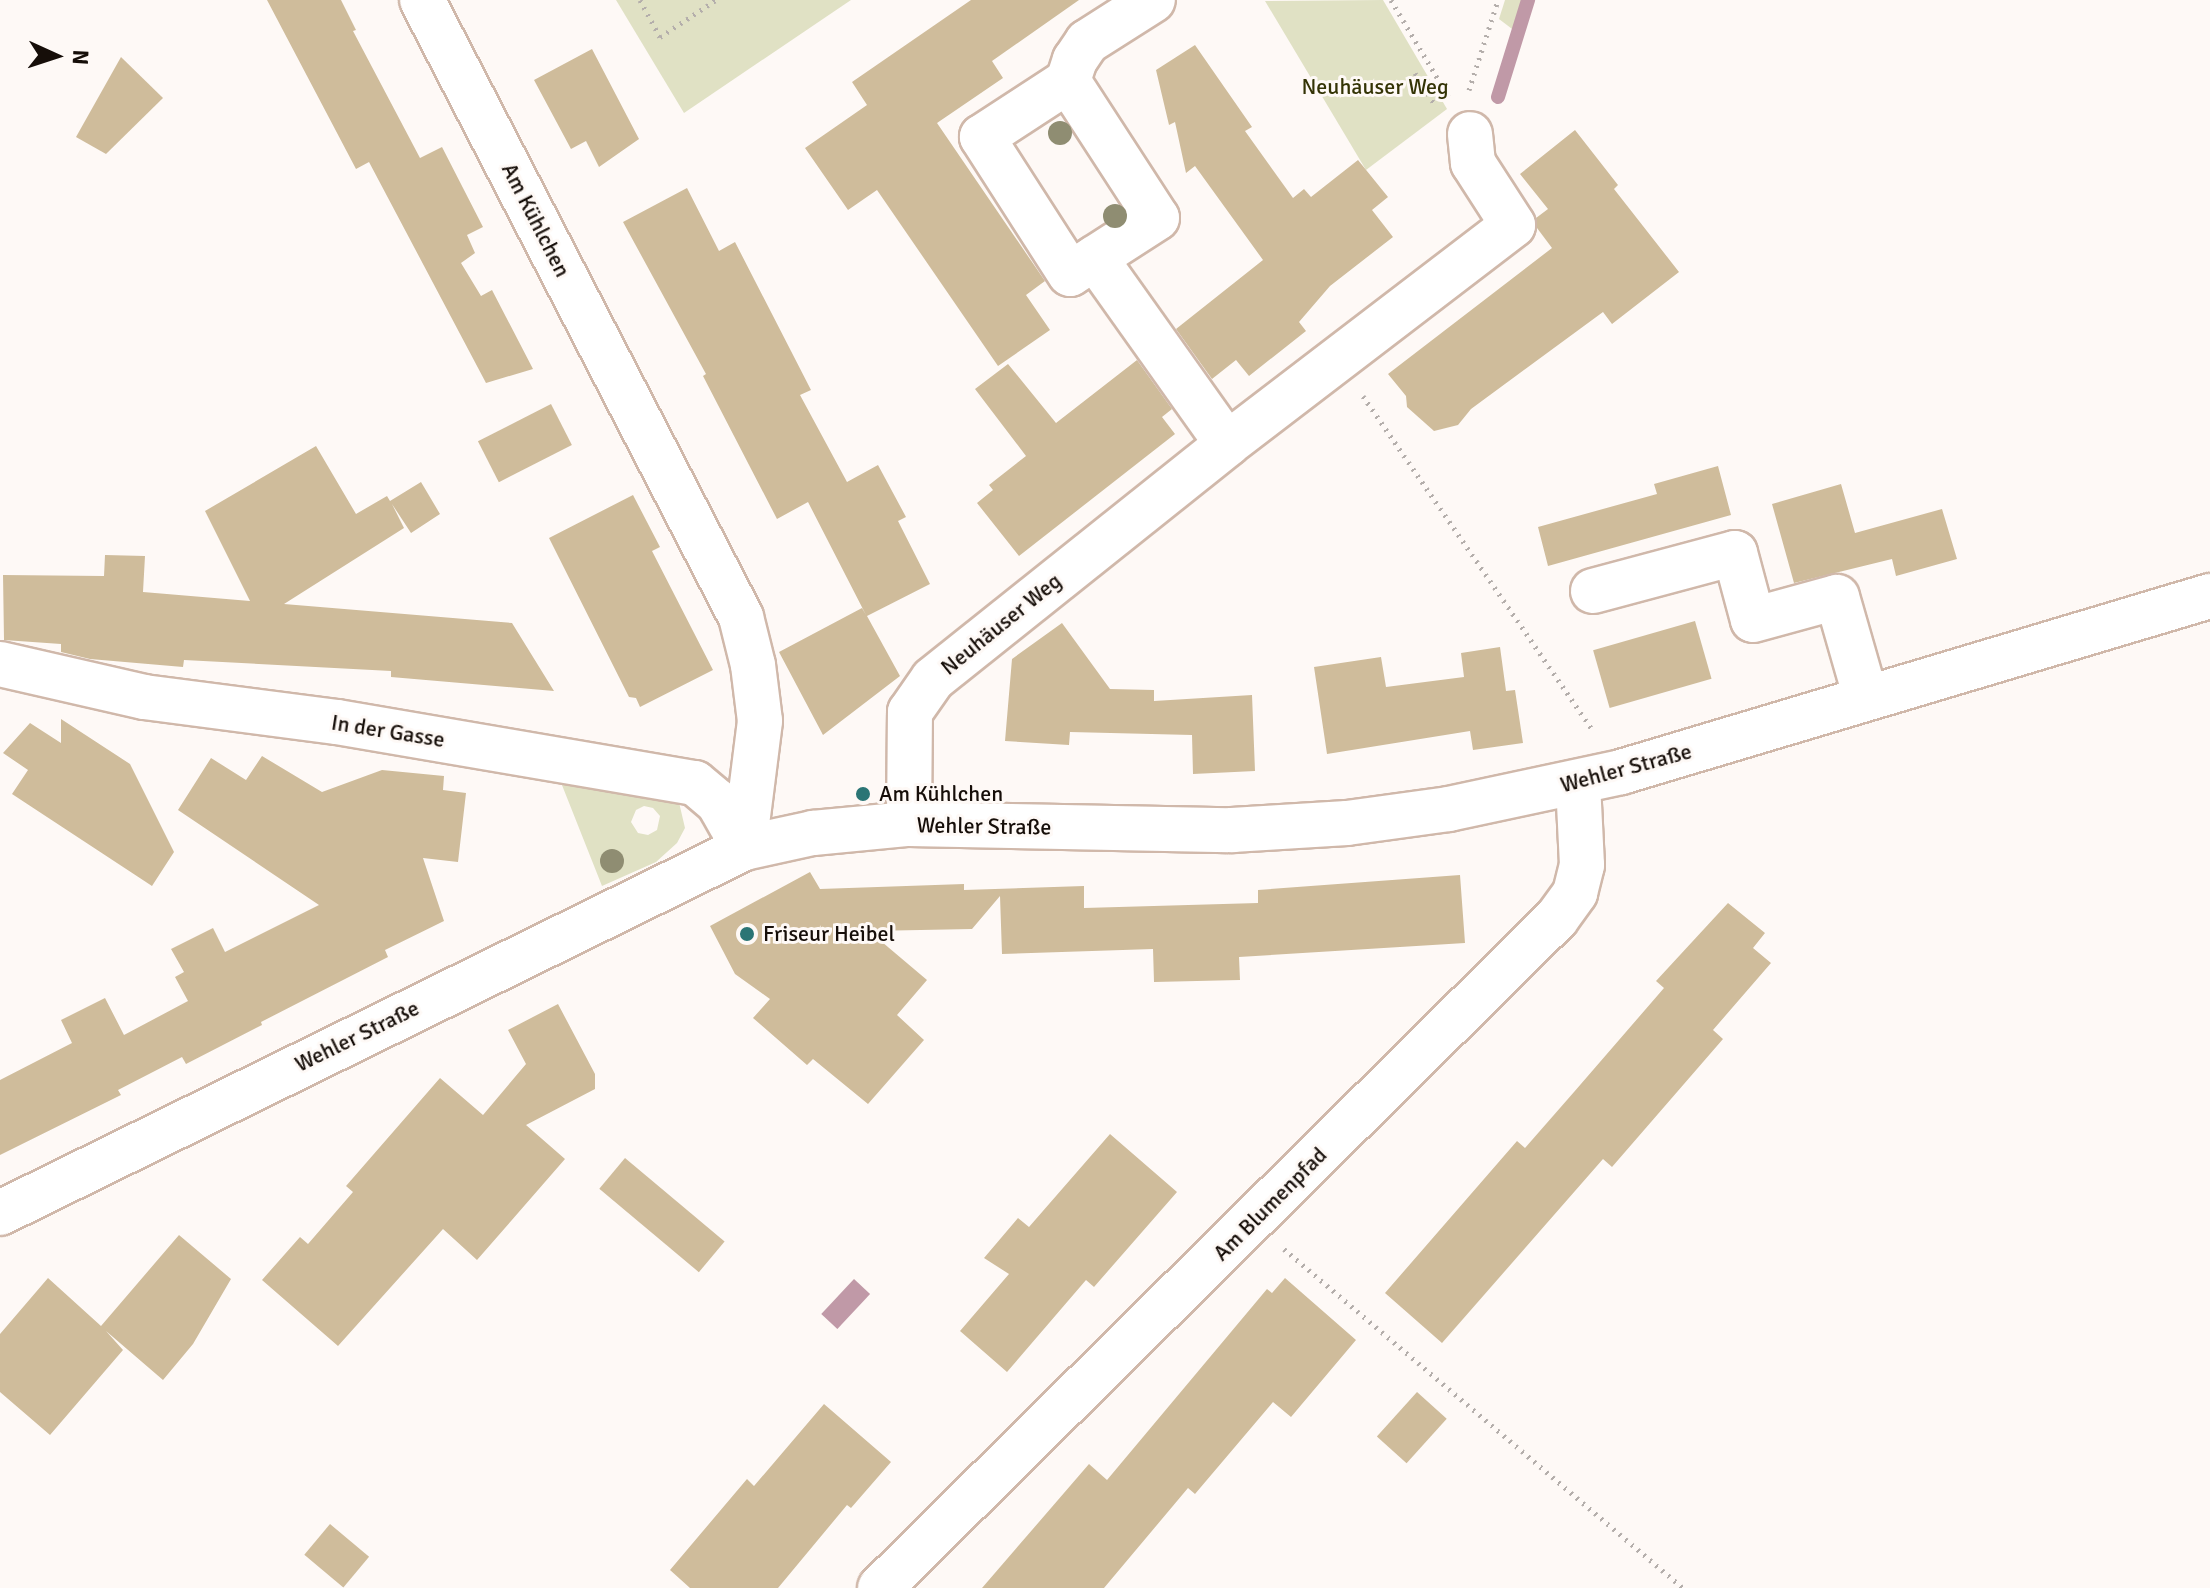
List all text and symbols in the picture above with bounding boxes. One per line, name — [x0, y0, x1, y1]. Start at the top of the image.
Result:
north arrow — [16, 16, 96, 96]
text: N — [67, 49, 94, 66]
park label: Neuhäuser Weg — [1301, 74, 1449, 100]
street label: Am Kühlchen — [496, 159, 576, 281]
street label: Neuhäuser Weg — [935, 567, 1067, 681]
street label: In der Gasse — [329, 709, 447, 753]
street label: Wehler Straße — [1557, 738, 1695, 798]
place label: Am Kühlchen — [879, 781, 1003, 807]
marker: Am Kühlchen — [854, 785, 872, 803]
street label: Wehler Straße — [916, 812, 1052, 840]
place label: Friseur Heibel — [763, 921, 895, 947]
marker: Friseur Heibel — [738, 925, 756, 943]
street label: Wehler Straße — [291, 995, 423, 1077]
street label: Am Blumenpfad — [1208, 1142, 1332, 1266]

